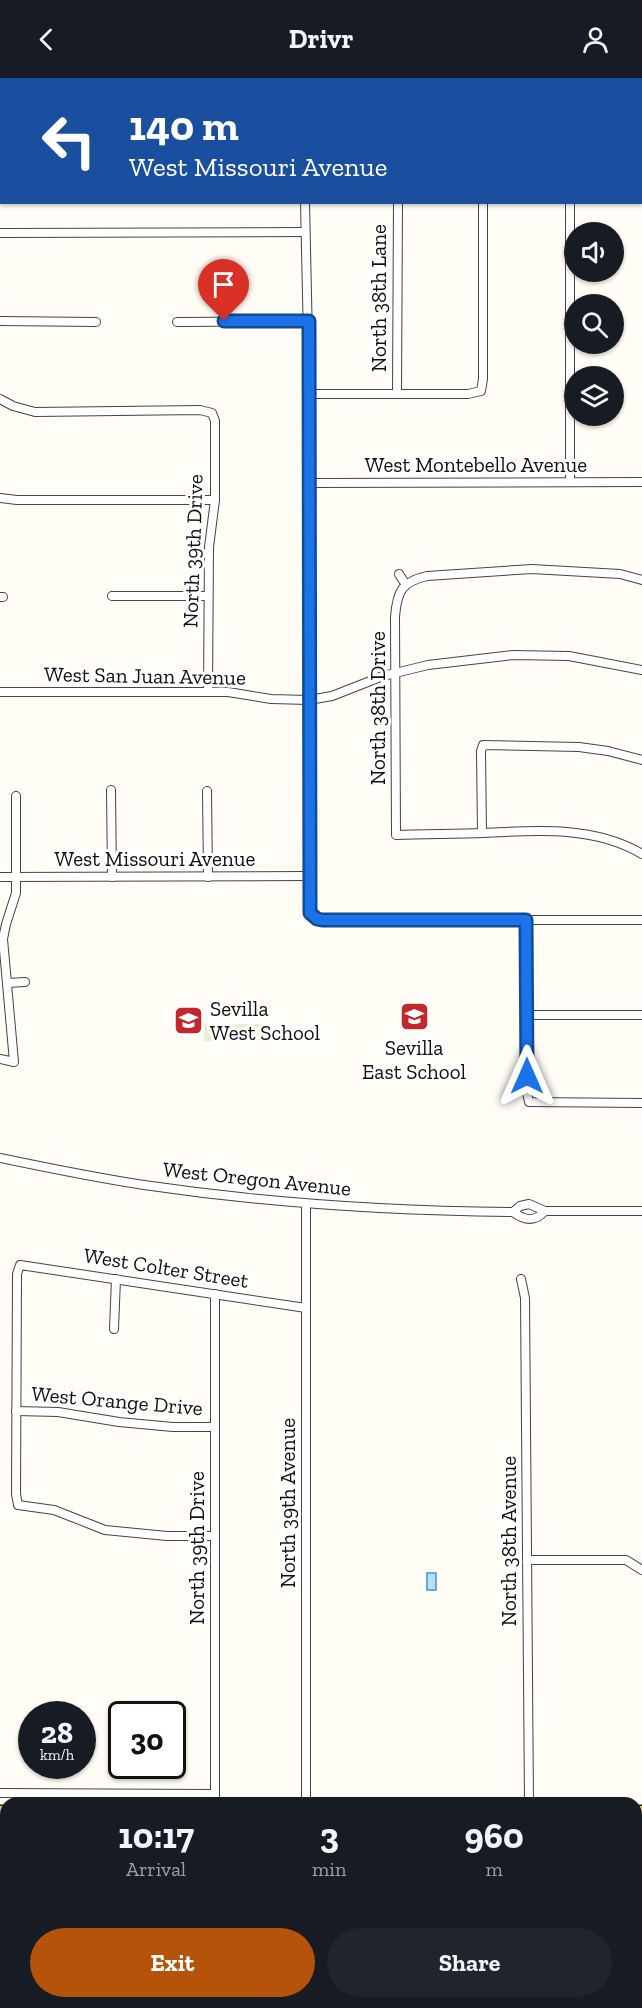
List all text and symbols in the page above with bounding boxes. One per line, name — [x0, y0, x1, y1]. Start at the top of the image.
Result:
icon: back — [30, 23, 63, 56]
text: Drivr — [289, 23, 353, 55]
icon: person — [579, 23, 612, 56]
text: 140 m — [129, 100, 239, 151]
icon: left — [30, 102, 108, 180]
text: West Missouri Avenue — [129, 151, 387, 183]
map controls — [564, 222, 624, 426]
button: sound — [564, 222, 624, 282]
street label: North 38th Lane — [366, 224, 391, 372]
pin — [198, 259, 249, 321]
icon: arrive — [207, 268, 240, 301]
button: search — [564, 294, 624, 354]
button: layers — [564, 366, 624, 426]
street label: West Montebello Avenue — [365, 452, 587, 477]
street label: North 39th Drive — [177, 474, 208, 628]
street label: North 38th Drive — [365, 631, 390, 785]
street label: West San Juan Avenue — [44, 661, 246, 690]
street label: West Missouri Avenue — [55, 846, 256, 871]
place label: Sevilla West School — [210, 996, 320, 1045]
school or university icon: Sevilla East School — [398, 1001, 430, 1033]
school or university icon: Sevilla West School — [173, 1005, 205, 1037]
place label: Sevilla East School — [362, 1035, 466, 1084]
position arrow — [495, 1044, 559, 1108]
street label: West Oregon Avenue — [162, 1156, 353, 1201]
street label: West Colter Street — [82, 1242, 250, 1293]
street label: West Orange Drive — [30, 1381, 204, 1420]
street label: North 39th Avenue — [275, 1418, 300, 1588]
street label: North 38th Avenue — [496, 1456, 521, 1626]
street label: North 39th Drive — [184, 1471, 209, 1625]
speed limit sign: 30 — [108, 1701, 186, 1779]
text: 28 — [41, 1715, 73, 1751]
text: km/h — [40, 1746, 74, 1764]
text: 10:17 — [118, 1814, 194, 1857]
text: 3 — [320, 1814, 339, 1857]
text: 960 — [465, 1814, 524, 1857]
text: Arrival — [126, 1857, 186, 1881]
text: min — [312, 1857, 346, 1881]
text: m — [486, 1857, 503, 1881]
button: Exit — [30, 1928, 315, 1997]
button: Share — [327, 1928, 612, 1997]

